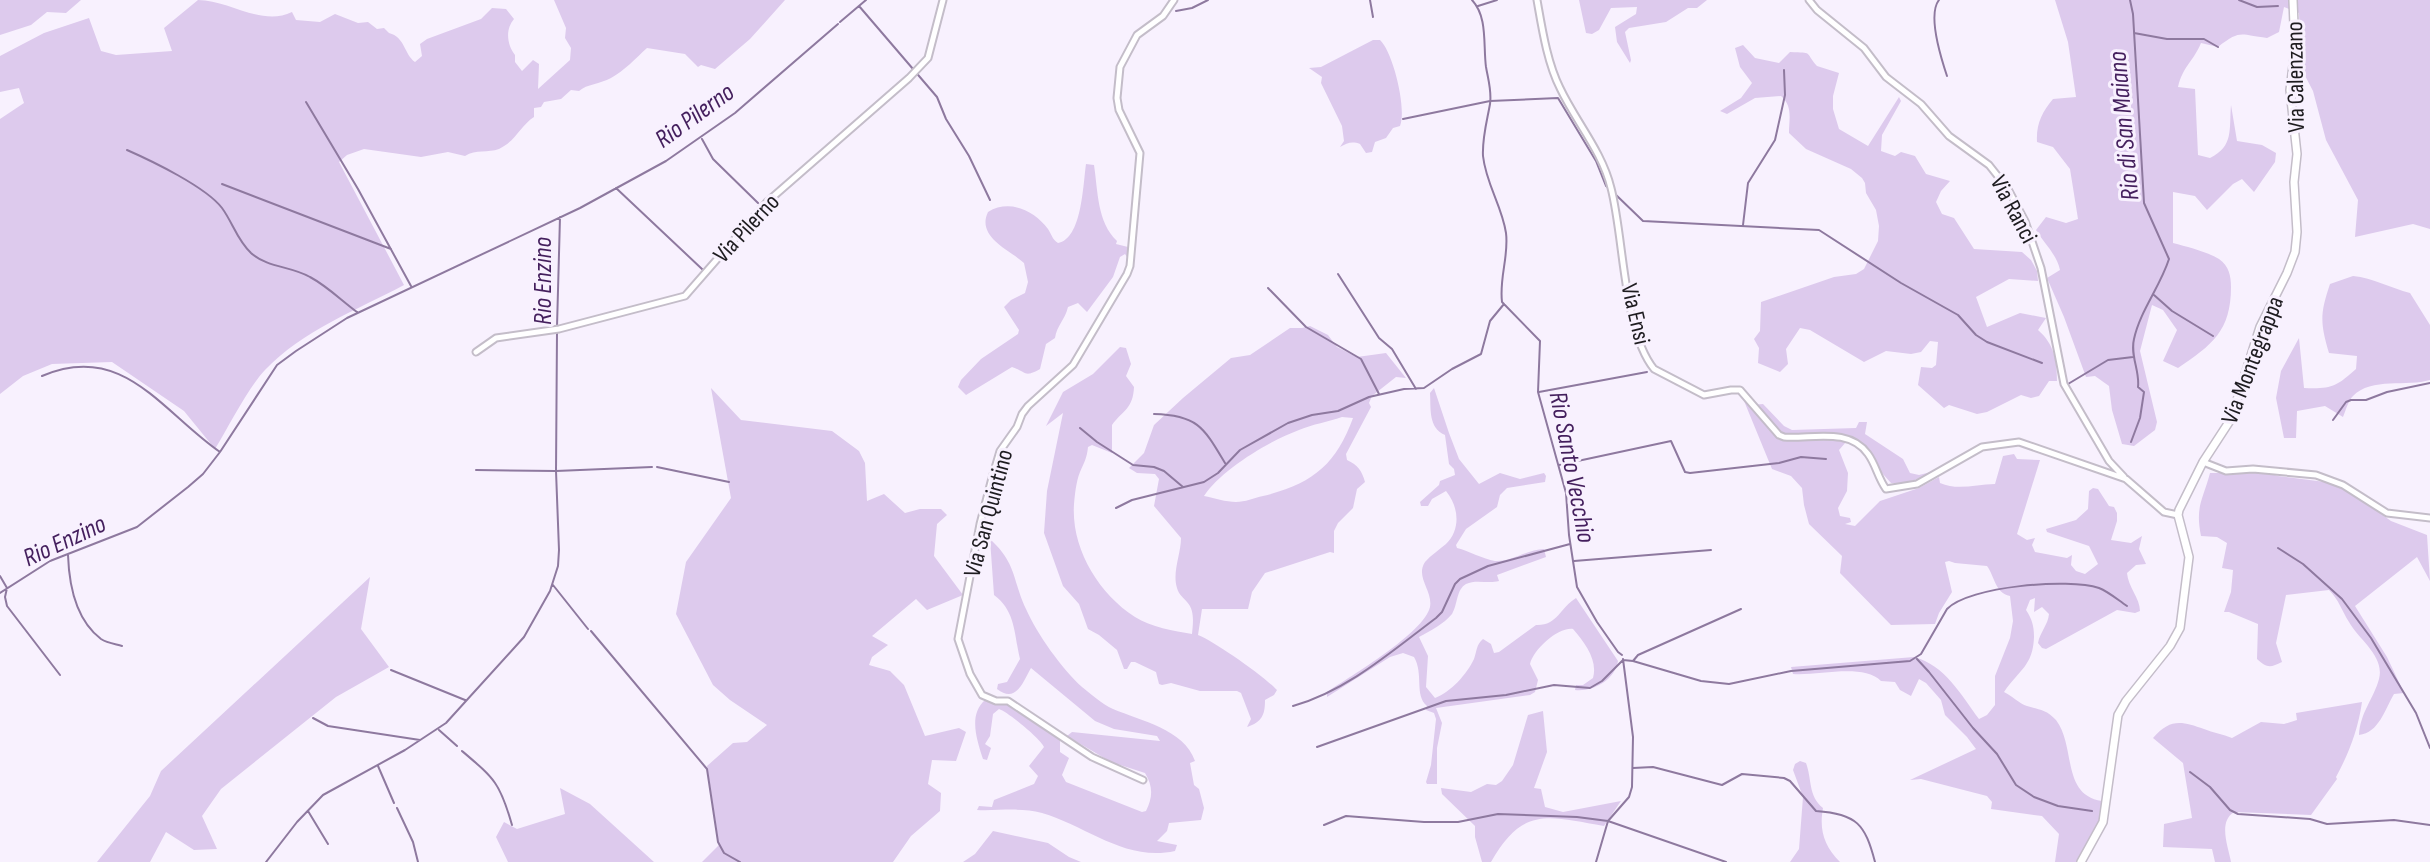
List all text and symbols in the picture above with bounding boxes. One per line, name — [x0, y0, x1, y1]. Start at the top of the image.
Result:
street label: Via Calenzano — [2280, 21, 2311, 133]
water label: Rio di San Maiano — [2103, 50, 2146, 202]
water label: Rio Pilerno — [649, 77, 741, 155]
street label: Via Ranci — [1984, 170, 2043, 248]
street label: Via Pilerno — [707, 188, 786, 269]
water label: Rio Enzino — [528, 237, 559, 325]
street label: Via Ensi — [1614, 281, 1657, 347]
street label: Via Montegrappa — [2215, 292, 2290, 428]
water label: Rio Santo Vecchio — [1542, 389, 1601, 546]
street label: Via San Quintino — [958, 446, 1019, 580]
water label: Rio Enzino — [18, 509, 111, 574]

